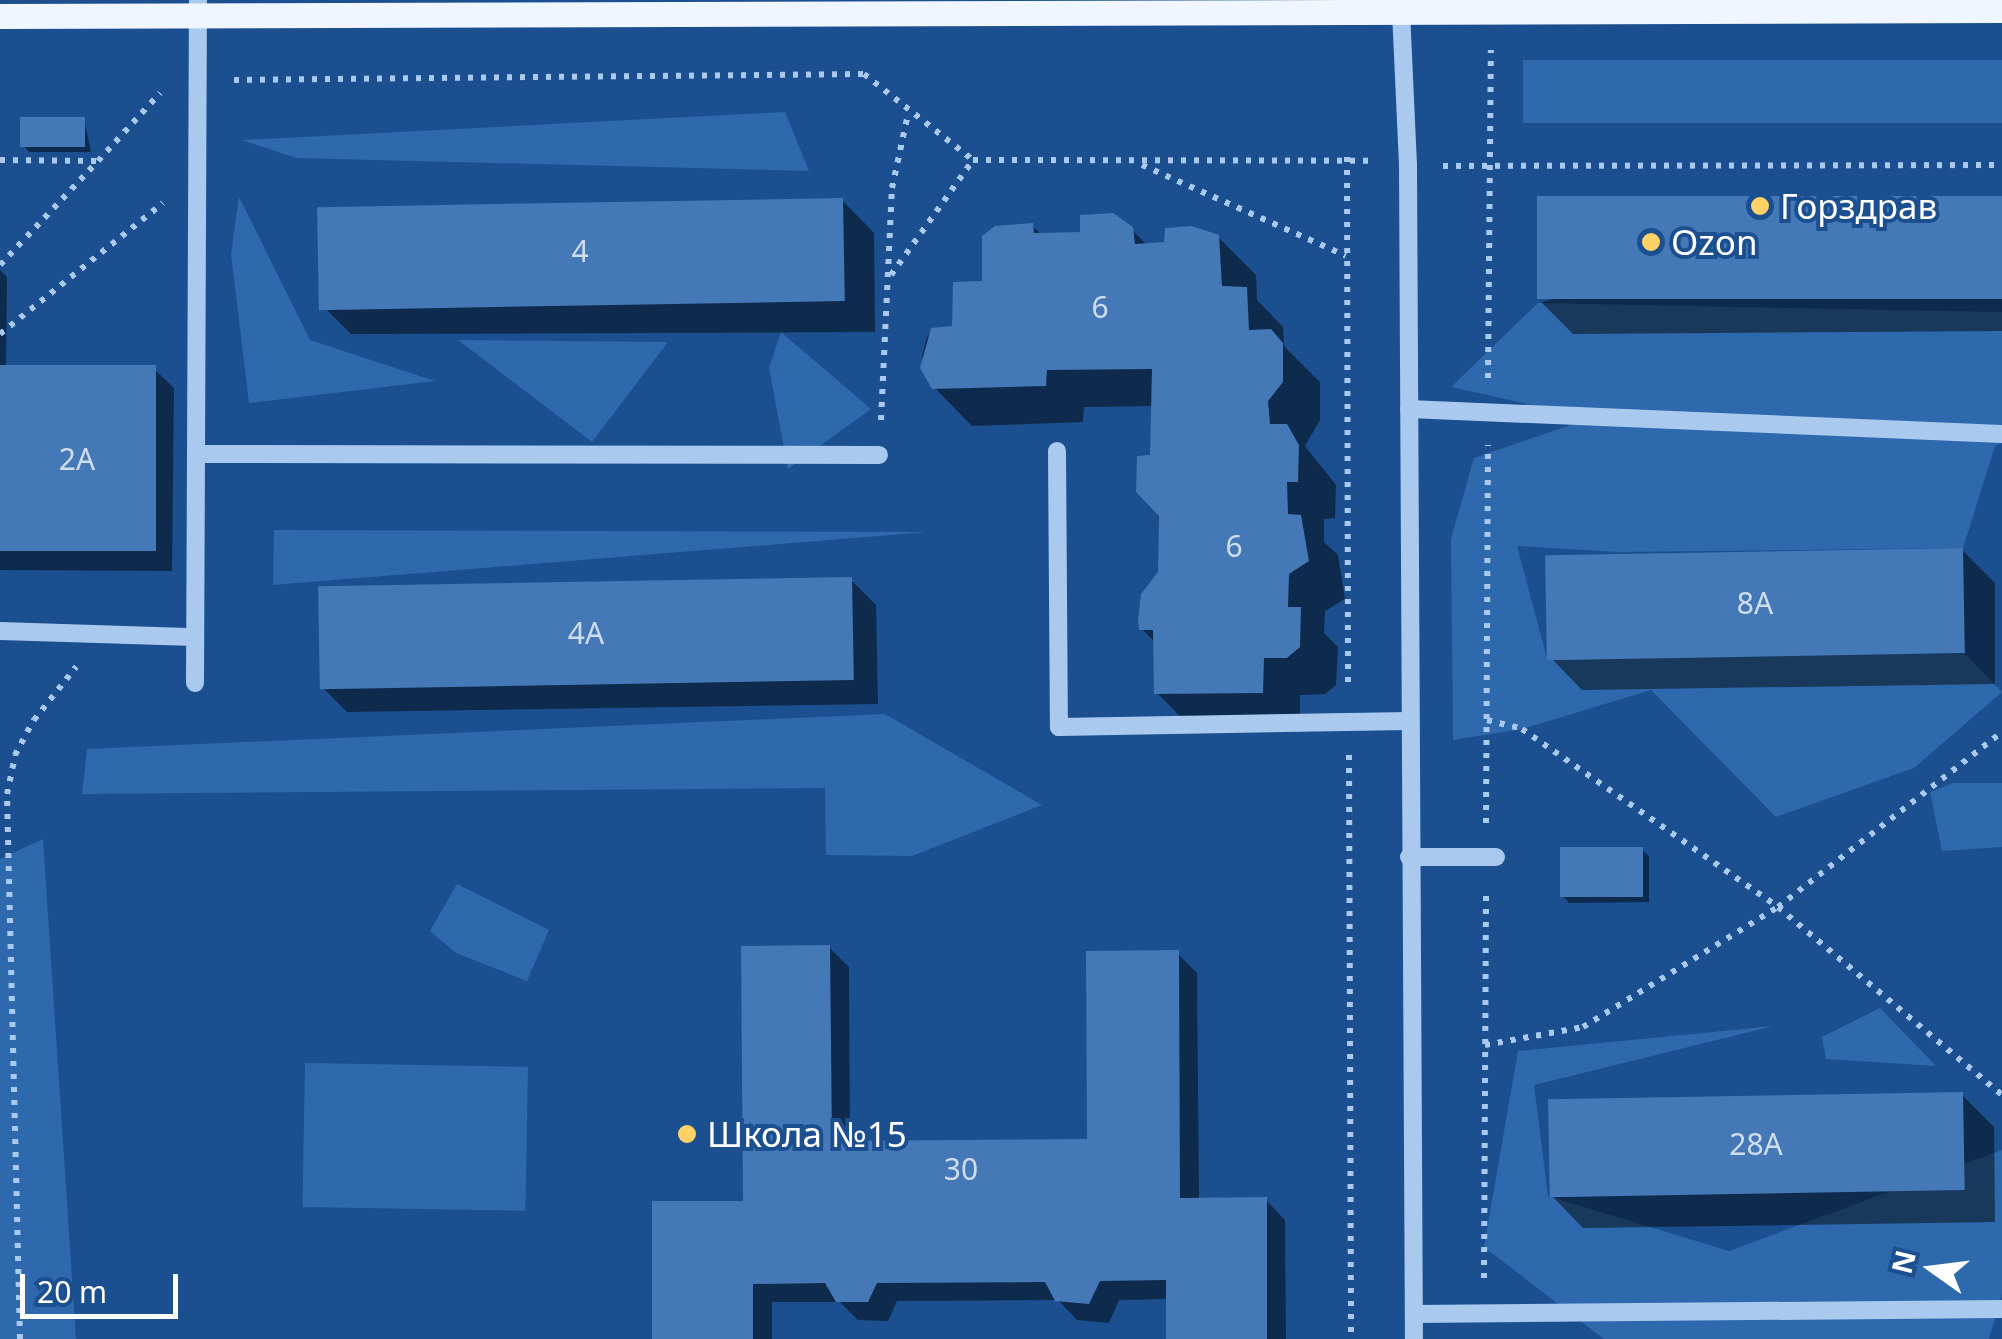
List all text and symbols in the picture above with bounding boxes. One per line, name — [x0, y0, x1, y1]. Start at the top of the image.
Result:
place label: Горздрав — [1780, 185, 1937, 227]
marker: Горздрав — [1749, 195, 1771, 217]
place label: Ozon — [1671, 221, 1758, 263]
marker: Ozon — [1640, 231, 1662, 253]
house number: 4 — [571, 233, 589, 269]
house number: 6 — [1091, 289, 1109, 325]
house number: 2А — [59, 441, 95, 477]
house number: 6 — [1225, 528, 1243, 564]
house number: 8А — [1737, 585, 1773, 621]
house number: 4А — [568, 615, 604, 651]
place label: Школа №15 — [707, 1113, 907, 1155]
marker: Школа №15 — [676, 1123, 698, 1145]
house number: 28А — [1729, 1126, 1783, 1162]
house number: 30 — [944, 1151, 978, 1187]
north arrow — [1882, 1219, 1982, 1319]
text: N — [1882, 1246, 1924, 1277]
scale bar — [25, 1254, 182, 1316]
text: 20 m — [37, 1271, 107, 1312]

